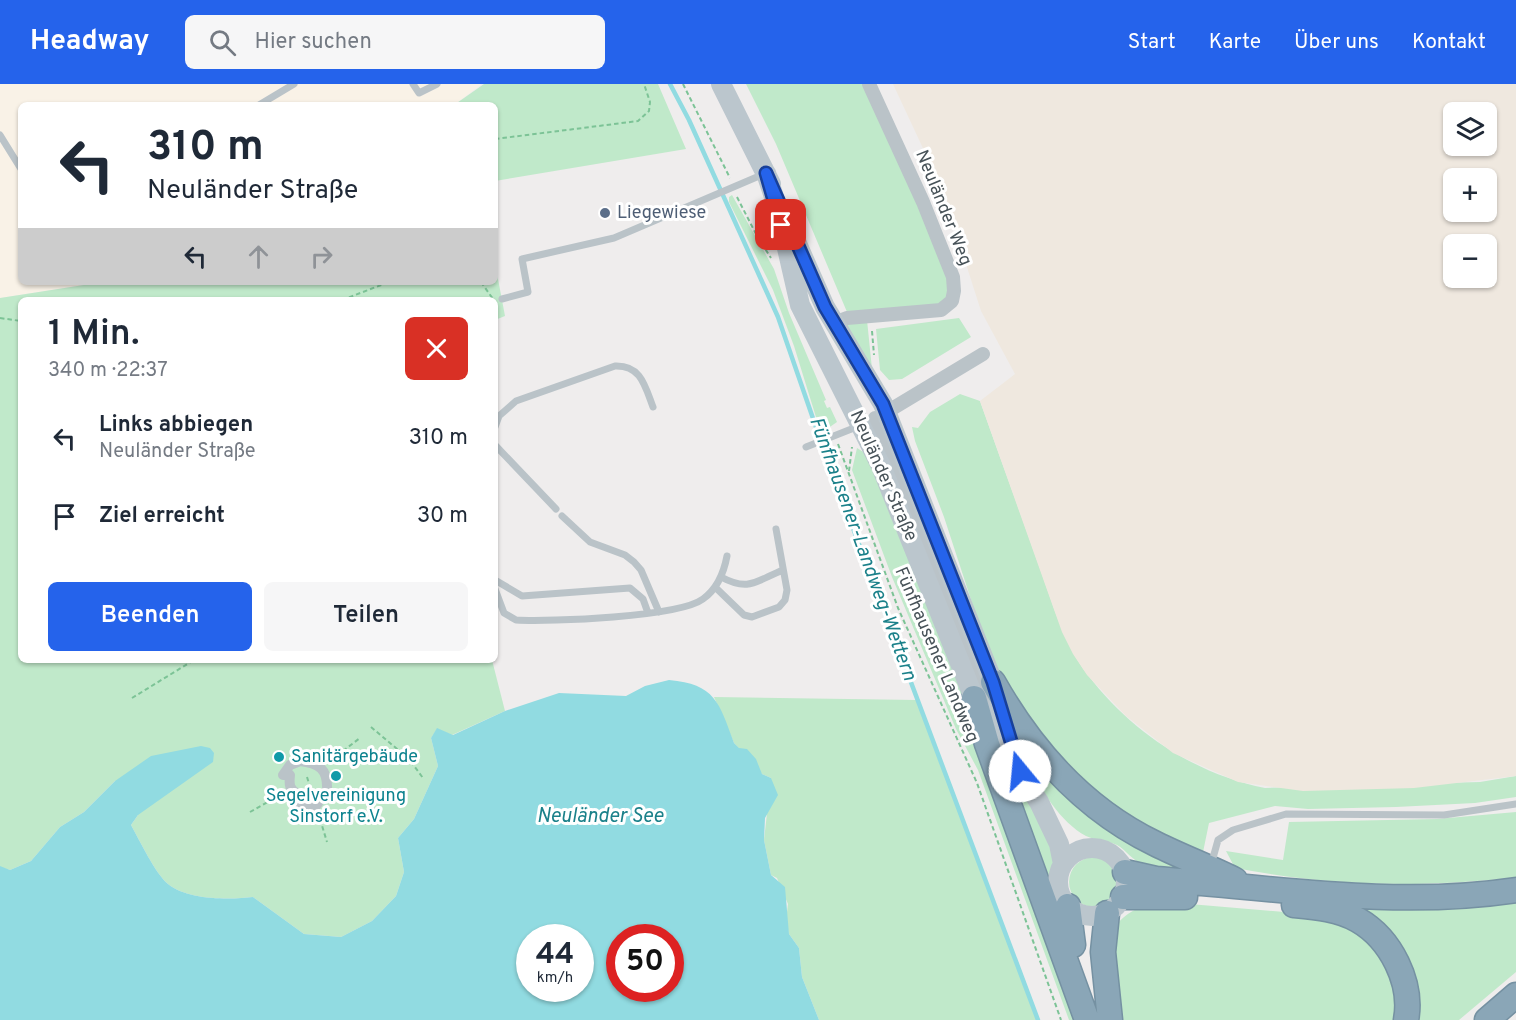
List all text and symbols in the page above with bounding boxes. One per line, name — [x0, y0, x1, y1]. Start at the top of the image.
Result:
search box — [185, 15, 605, 69]
text: Headway — [30, 24, 149, 60]
icon: search — [206, 26, 239, 59]
text: Hier suchen — [254, 29, 372, 56]
text: Start — [1128, 29, 1176, 56]
text: Karte — [1209, 29, 1261, 56]
text: Über uns — [1294, 29, 1379, 56]
text: Kontakt — [1412, 29, 1486, 56]
map controls — [1443, 102, 1497, 288]
button: layers — [1443, 102, 1497, 156]
text: 310 m — [147, 122, 264, 175]
icon: left — [48, 126, 126, 204]
street label: Neuländer Weg — [909, 147, 977, 269]
button: + — [1443, 168, 1497, 222]
text: Neuländer Straße — [147, 174, 358, 208]
pin — [755, 199, 806, 250]
place label: Liegewiese — [617, 202, 706, 225]
marker: Liegewiese — [598, 206, 612, 220]
icon: arrive — [764, 208, 797, 241]
button: − — [1443, 234, 1497, 288]
icon: left — [179, 240, 212, 273]
icon: ahead — [242, 240, 275, 273]
icon: right — [305, 240, 338, 273]
text: 1 Min. — [48, 312, 140, 358]
button: close — [405, 317, 468, 380]
text: 340 m · 22:37 — [48, 358, 168, 384]
street label: Neuländer Straße — [844, 407, 922, 545]
text: Links abbiegen — [99, 412, 253, 439]
water label: Fünfhausener-Landweg-Wettern — [802, 414, 922, 684]
icon: left — [48, 422, 81, 455]
text: 310 m — [409, 425, 468, 452]
text: Neuländer Straße — [99, 439, 255, 465]
icon: arrive — [48, 500, 81, 533]
text: Ziel erreicht — [99, 503, 225, 530]
text: 30 m — [417, 503, 468, 530]
street label: Fünfhausener Landweg — [889, 564, 983, 746]
button: Beenden — [48, 582, 252, 651]
button: Teilen — [264, 582, 468, 651]
position arrow — [988, 739, 1052, 803]
place label: Sanitärgebäude — [291, 746, 418, 769]
marker: Sanitärgebäude — [272, 750, 286, 764]
marker: Segelvereinigung Sinstorf e.V. — [329, 769, 343, 783]
place label: Segelvereinigung Sinstorf e.V. — [266, 785, 406, 829]
water label: Neuländer See — [537, 804, 664, 830]
speed limit sign: 50 — [606, 924, 684, 1002]
text: 44 — [536, 937, 574, 974]
text: km/h — [537, 969, 573, 988]

